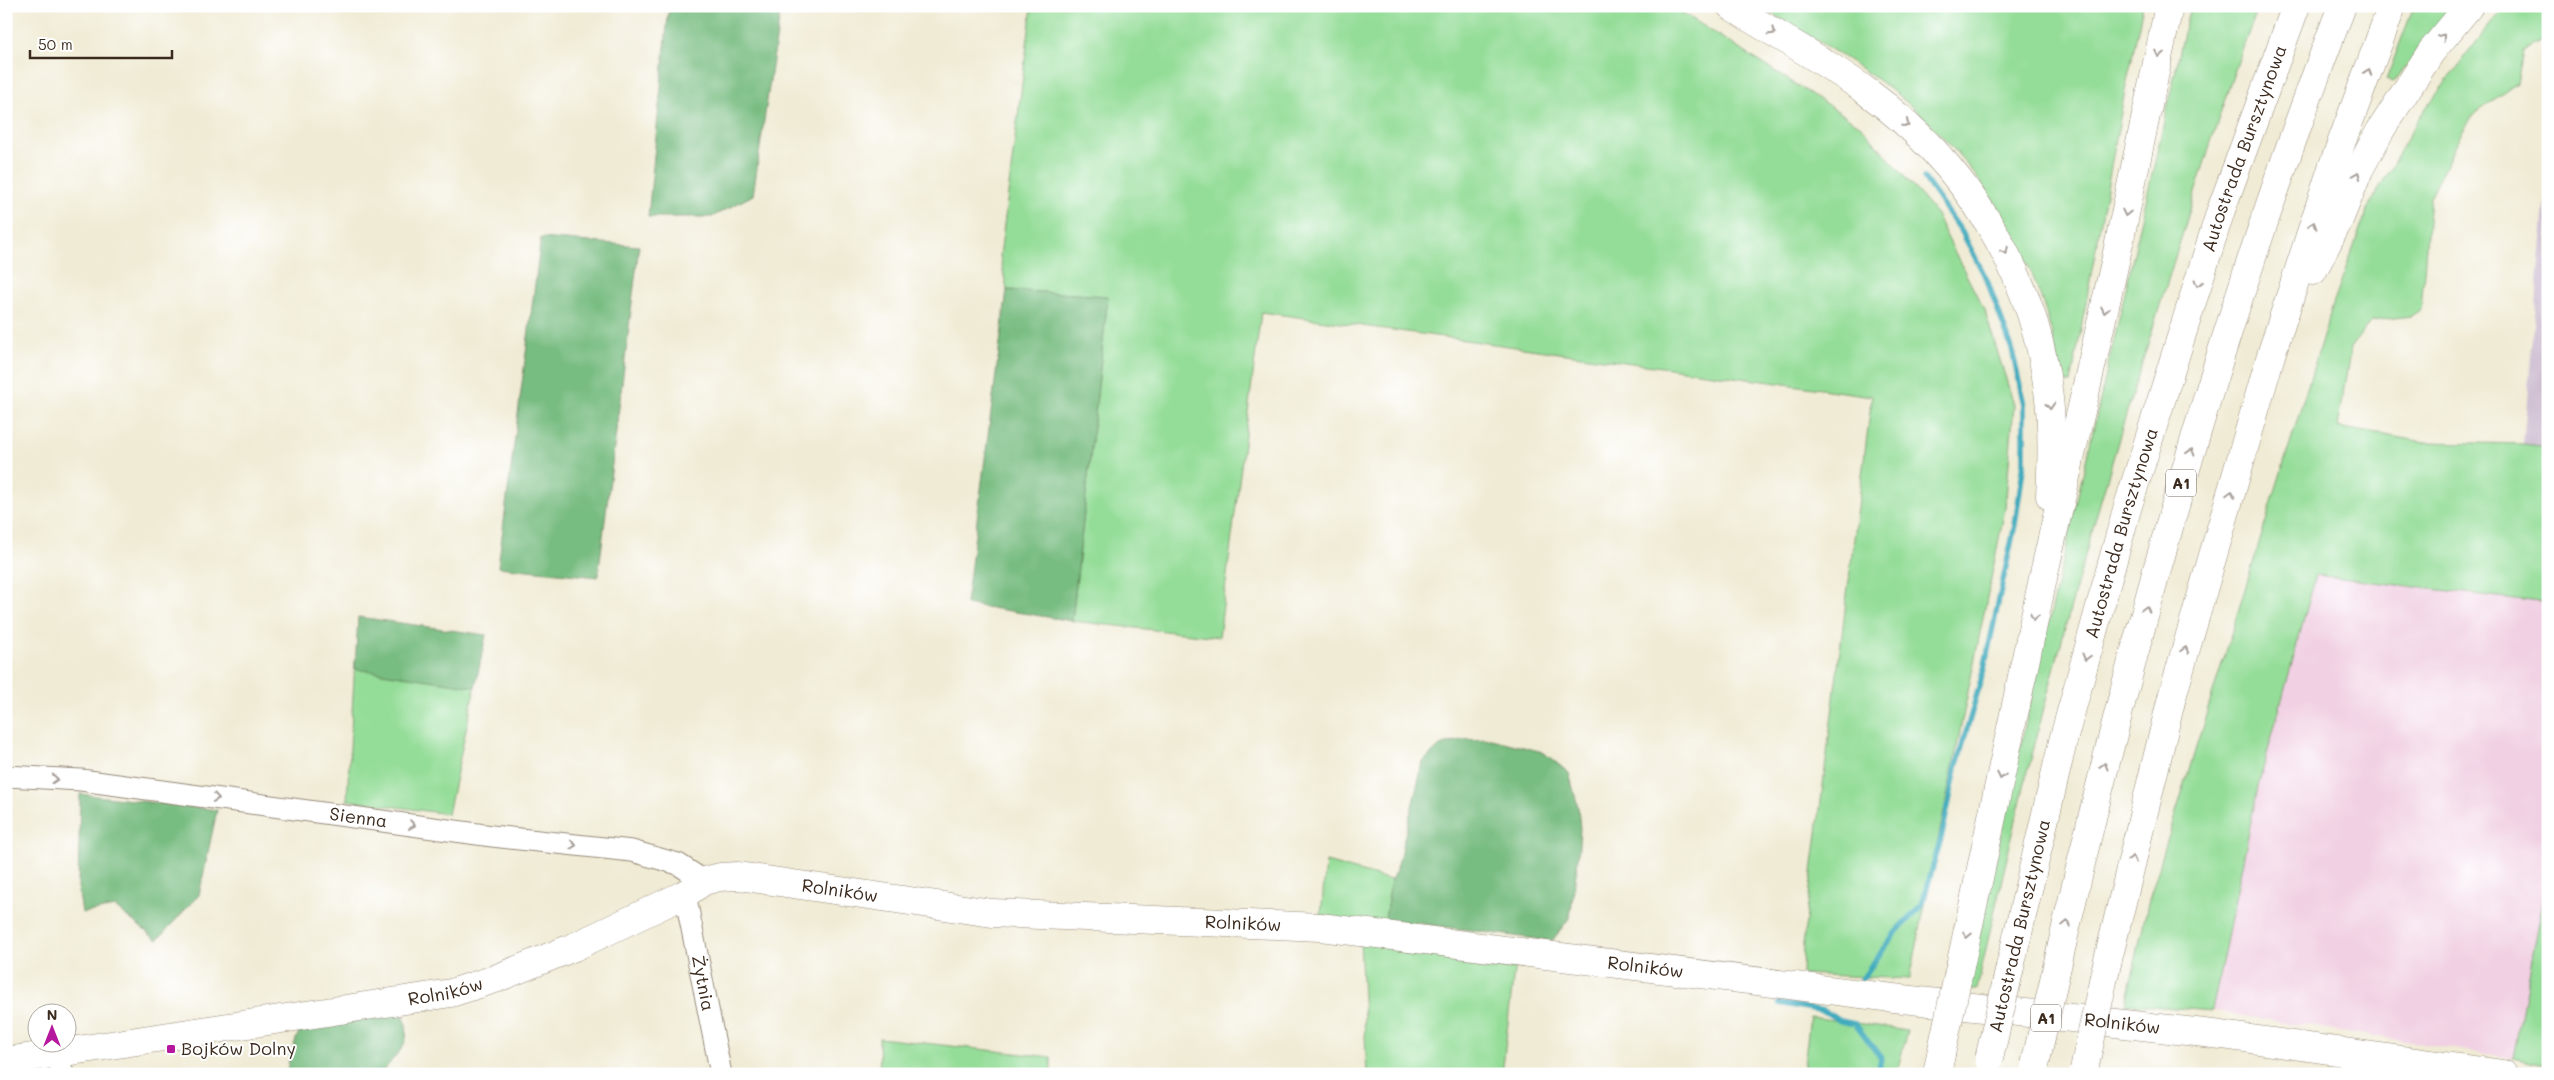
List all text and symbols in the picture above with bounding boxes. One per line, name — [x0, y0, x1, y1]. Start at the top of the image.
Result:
one-way arrow — [1767, 25, 1776, 35]
scale bar — [30, 28, 172, 60]
text: 50 m — [38, 34, 73, 54]
one-way arrow — [2437, 34, 2445, 43]
street label: Autostrada Bursztynowa — [2196, 41, 2292, 255]
one-way arrow — [2154, 50, 2165, 58]
one-way arrow — [2362, 68, 2372, 77]
one-way arrow — [1900, 118, 1909, 126]
one-way arrow — [2351, 171, 2362, 180]
one-way arrow — [2121, 209, 2131, 217]
one-way arrow — [2308, 221, 2318, 230]
one-way arrow — [1999, 246, 2009, 255]
one-way arrow — [2194, 278, 2204, 287]
one-way arrow — [2100, 305, 2111, 314]
one-way arrow — [2044, 403, 2055, 411]
street label: Autostrada Bursztynowa — [2079, 425, 2163, 641]
one-way arrow — [2185, 449, 2195, 457]
road number: A1 — [2166, 469, 2196, 496]
one-way arrow — [2225, 491, 2235, 499]
one-way arrow — [2140, 604, 2151, 613]
one-way arrow — [2030, 612, 2040, 621]
one-way arrow — [2180, 647, 2190, 655]
one-way arrow — [2082, 652, 2092, 660]
one-way arrow — [2098, 761, 2109, 770]
one-way arrow — [1996, 771, 2006, 780]
one-way arrow — [51, 773, 59, 784]
one-way arrow — [213, 792, 221, 803]
street label: Sienna — [328, 801, 389, 833]
street label: Autostrada Bursztynowa — [1983, 817, 2055, 1035]
one-way arrow — [407, 820, 416, 830]
one-way arrow — [569, 839, 577, 850]
one-way arrow — [2126, 855, 2137, 864]
street label: Rolników — [800, 872, 880, 907]
street label: Rolników — [1204, 909, 1282, 936]
one-way arrow — [2061, 919, 2072, 928]
one-way arrow — [1962, 930, 1973, 939]
street label: Rolników — [1606, 950, 1685, 983]
street label: Żytnia — [687, 953, 721, 1013]
street label: Rolników — [406, 971, 486, 1010]
north arrow — [28, 1002, 78, 1052]
road number: A1 — [2031, 1004, 2061, 1032]
text: N — [47, 1005, 57, 1024]
street label: Rolników — [2083, 1007, 2162, 1039]
place label: Bojków Dolny — [181, 1036, 296, 1060]
marker: Bojków Dolny — [165, 1043, 177, 1055]

